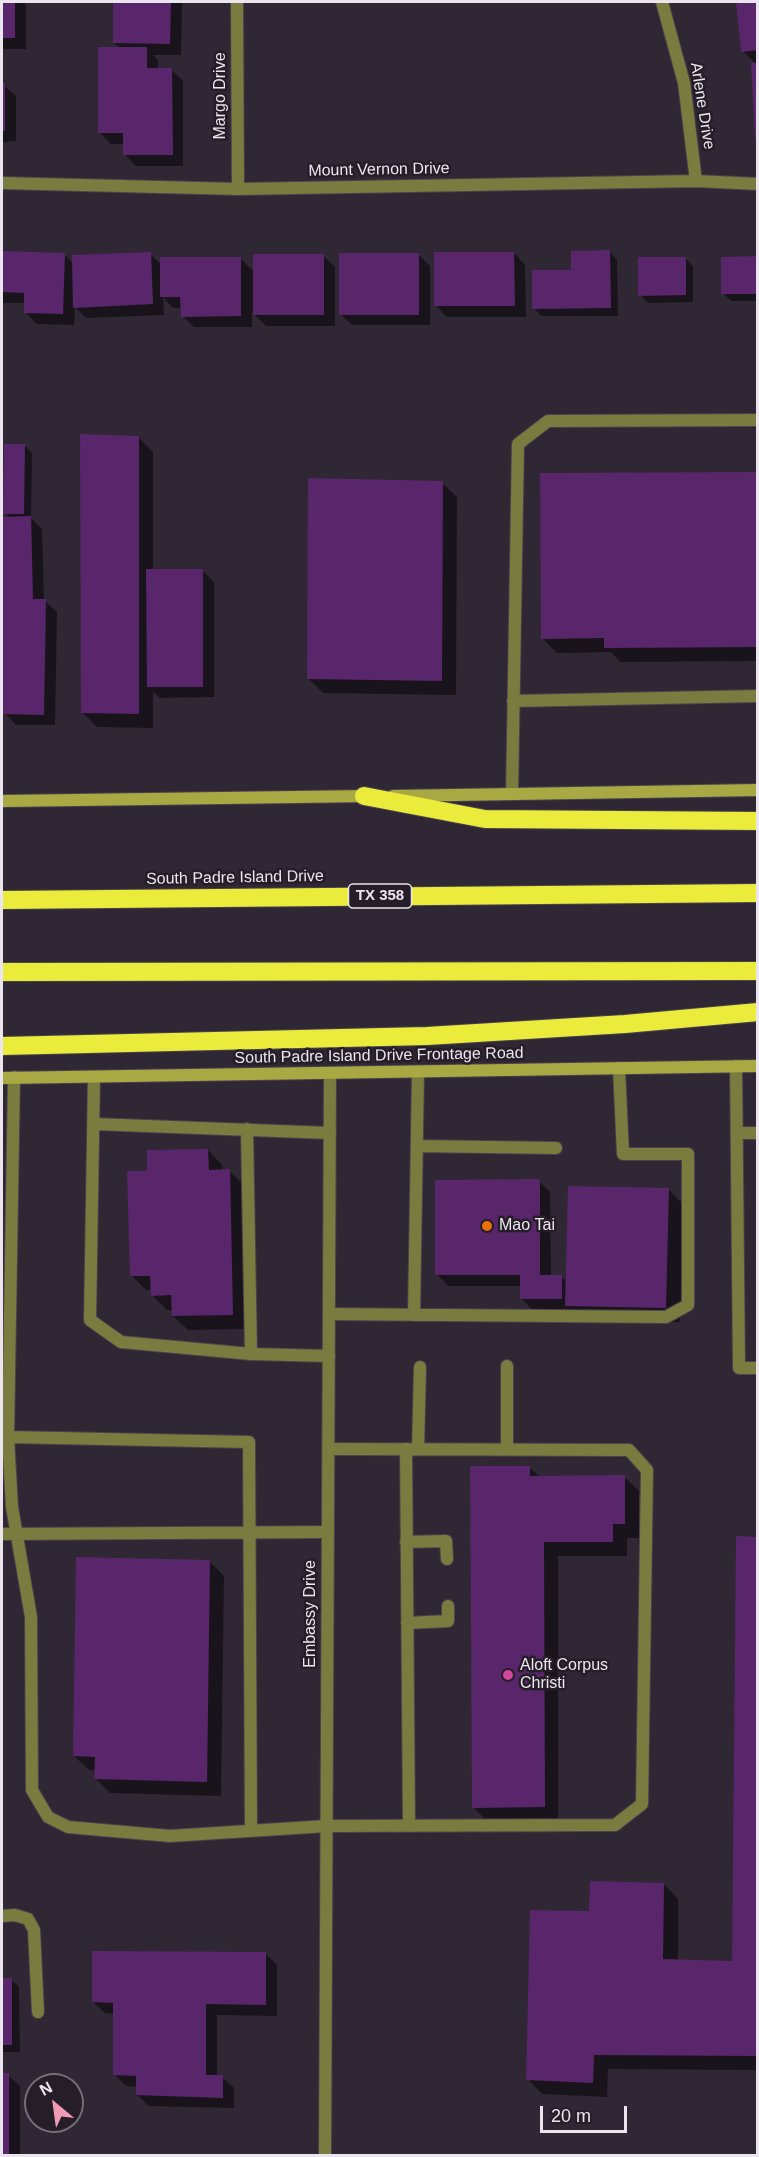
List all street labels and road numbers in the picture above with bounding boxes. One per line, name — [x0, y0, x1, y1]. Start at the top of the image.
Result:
street label: Margo Drive — [211, 52, 231, 140]
street label: Arlene Drive — [686, 61, 718, 151]
street label: Mount Vernon Drive — [308, 159, 450, 181]
street label: South Padre Island Drive — [146, 867, 324, 889]
road number: TX 358 — [348, 884, 412, 908]
street label: South Padre Island Drive Frontage Road — [234, 1044, 524, 1068]
street label: Embassy Drive — [301, 1560, 321, 1668]

